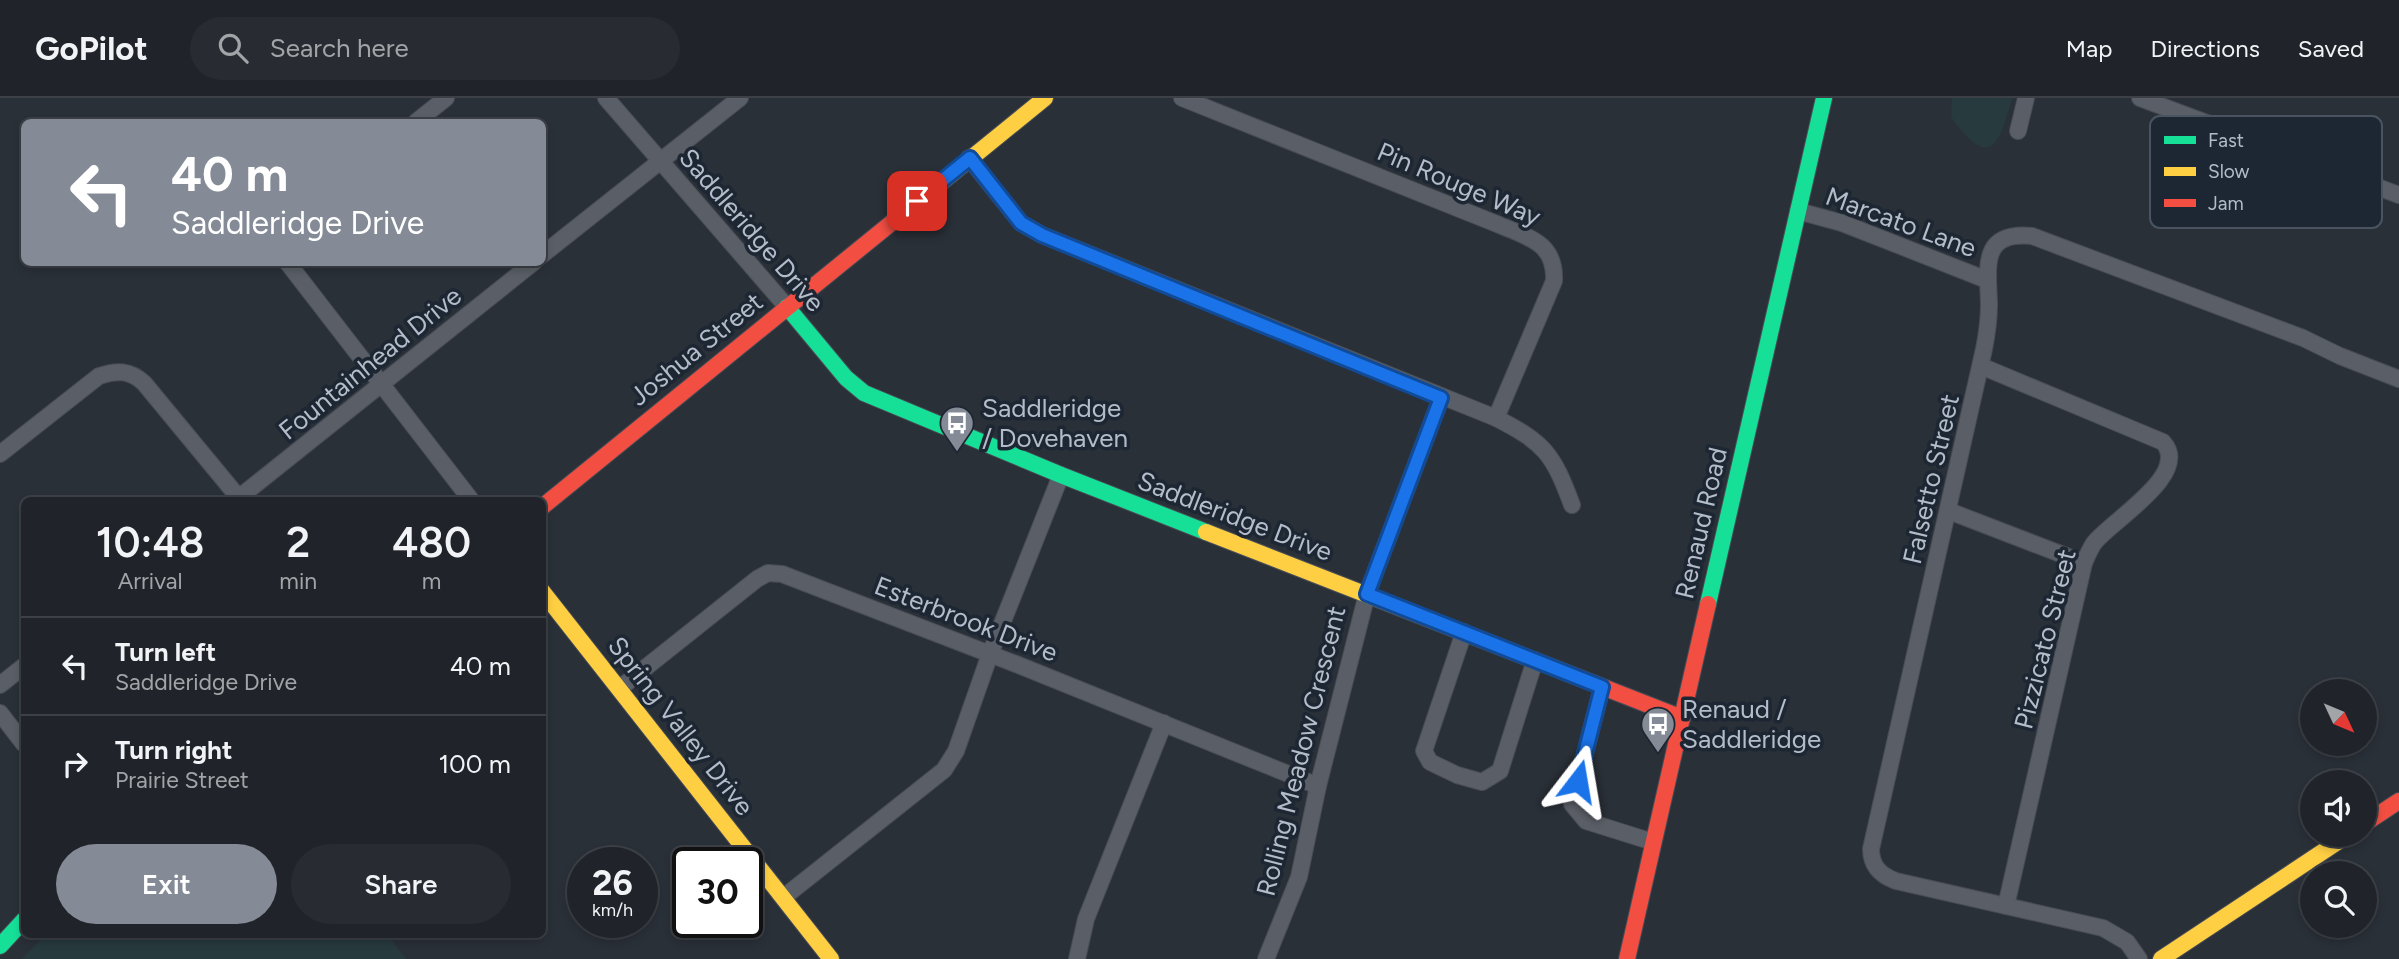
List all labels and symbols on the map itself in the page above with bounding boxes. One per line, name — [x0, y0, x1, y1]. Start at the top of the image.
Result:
legend — [2150, 116, 2382, 228]
text: Fast — [2208, 129, 2244, 152]
street label: Pin Rouge Way — [1372, 135, 1546, 233]
street label: Saddleridge Drive — [672, 142, 832, 318]
text: Slow — [2208, 160, 2250, 183]
pin — [887, 171, 947, 231]
street label: Marcato Lane — [1821, 180, 1981, 264]
text: Jam — [2208, 192, 2244, 215]
street label: Fountainhead Drive — [272, 280, 468, 446]
street label: Joshua Street — [623, 285, 769, 412]
street label: Falsetto Street — [1896, 391, 1966, 567]
place label: Saddleridge / Dovehaven — [982, 392, 1128, 454]
bus stop icon: Saddleridge / Dovehaven — [938, 404, 976, 453]
street label: Renaud Road — [1668, 444, 1734, 602]
street label: Saddleridge Drive — [1133, 464, 1337, 568]
street label: Pizzicato Street — [2007, 546, 2083, 732]
street label: Esterbrook Drive — [870, 569, 1062, 669]
street label: Rolling Meadow Crescent — [1249, 603, 1353, 899]
street label: Spring Valley Drive — [601, 630, 761, 822]
north arrow — [2300, 679, 2376, 756]
place label: Renaud / Saddleridge — [1682, 693, 1821, 755]
bus stop icon: Renaud / Saddleridge — [1639, 705, 1677, 754]
position arrow — [1541, 744, 1615, 818]
speed limit sign: 30 — [672, 847, 763, 938]

